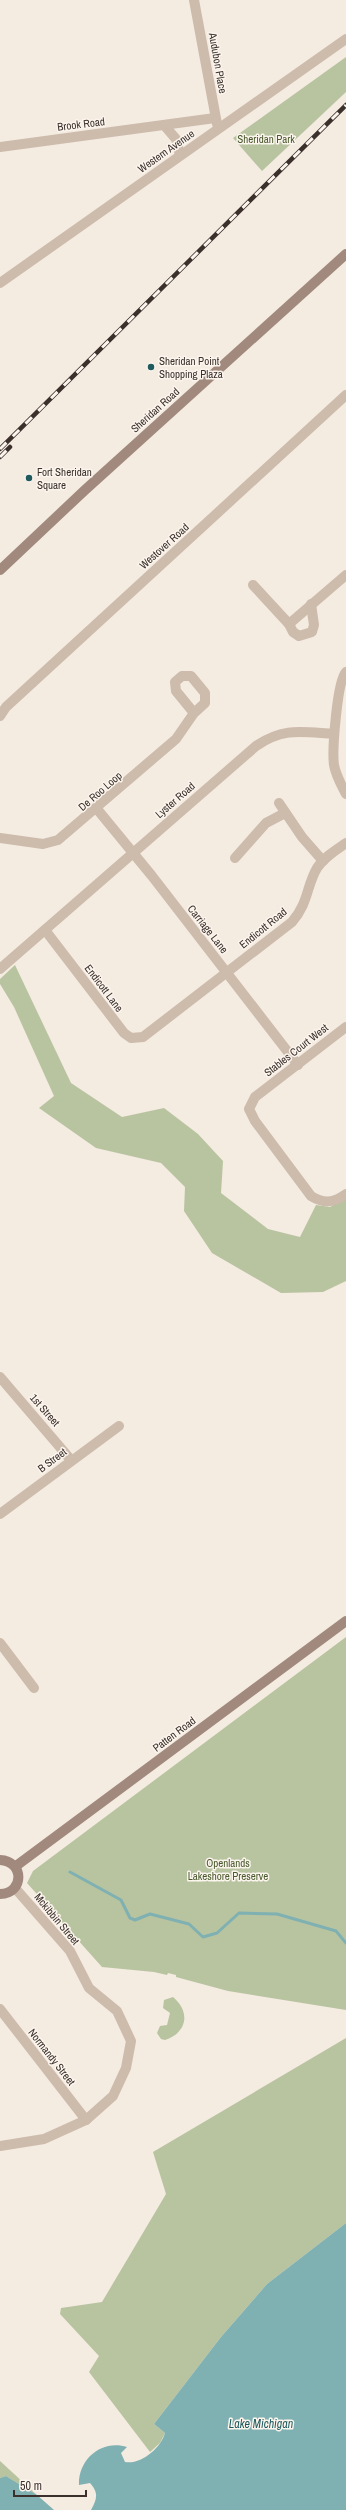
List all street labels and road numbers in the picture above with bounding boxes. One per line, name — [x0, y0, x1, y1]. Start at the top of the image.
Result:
street label: Audubon Place — [206, 31, 230, 94]
street label: Brook Road — [57, 114, 105, 134]
street label: Western Avenue — [135, 126, 197, 176]
street label: Sheridan Road — [128, 384, 182, 436]
street label: Westover Road — [136, 520, 192, 572]
street label: De Roo Loop — [75, 768, 125, 814]
street label: Lyster Road — [152, 779, 198, 821]
street label: Carriage Lane — [185, 902, 231, 956]
street label: Endicott Road — [236, 905, 290, 951]
street label: Endicott Lane — [82, 962, 126, 1014]
street label: Stables Court West — [261, 1020, 331, 1079]
street label: 1st Street — [27, 1391, 63, 1430]
street label: B Street — [35, 1444, 70, 1475]
street label: Patten Road — [150, 1713, 198, 1755]
street label: Mckibbin Street — [31, 1890, 83, 1948]
street label: Normandy Street — [25, 2026, 79, 2089]

